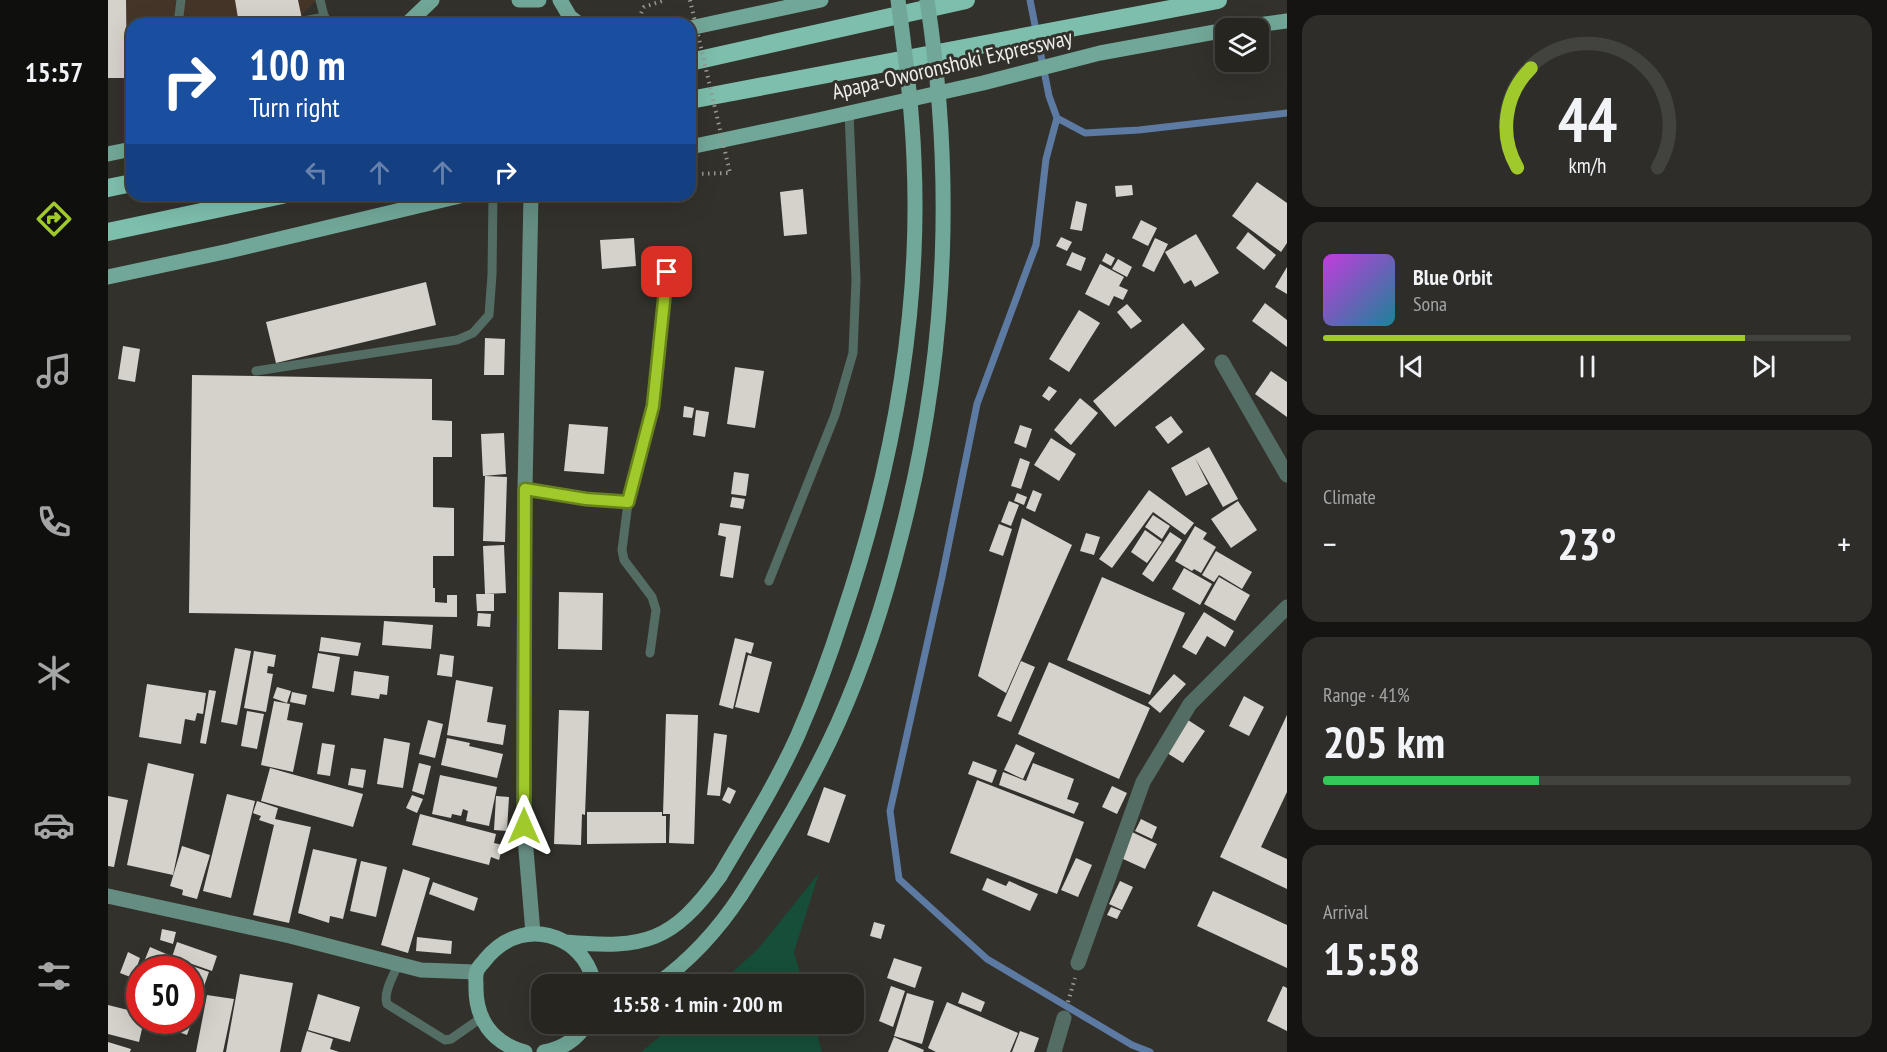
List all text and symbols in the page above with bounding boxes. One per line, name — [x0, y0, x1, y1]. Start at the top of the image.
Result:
map controls — [1215, 18, 1269, 72]
button: layers — [1215, 18, 1269, 72]
street label: Apapa-Oworonshoki Expressway — [829, 23, 1076, 105]
text: 100 m — [249, 37, 346, 92]
icon: right — [150, 42, 228, 120]
text: 15:57 — [25, 55, 83, 89]
text: 44 — [1557, 78, 1617, 159]
text: Turn right — [249, 90, 340, 124]
text: km/h — [1568, 152, 1606, 180]
icon: left — [300, 156, 333, 189]
icon: ahead — [363, 156, 396, 189]
icon: ahead — [426, 156, 459, 189]
icon: right — [489, 156, 522, 189]
icon: directions — [33, 198, 75, 240]
pin — [641, 246, 692, 297]
icon: arrive — [650, 255, 683, 288]
text: Blue Orbit — [1413, 263, 1492, 291]
text: Sona — [1413, 291, 1447, 317]
icon: music — [33, 350, 75, 392]
icon: previous — [1395, 350, 1428, 383]
icon: pause — [1571, 350, 1604, 383]
icon: next — [1747, 350, 1780, 383]
text: Climate — [1323, 484, 1376, 510]
icon: phone — [33, 501, 75, 543]
text: 23° — [1557, 514, 1617, 572]
text: − — [1323, 522, 1337, 565]
text: + — [1837, 522, 1851, 565]
icon: climate — [33, 652, 75, 694]
text: Range · 41% — [1323, 682, 1410, 708]
text: 205 km — [1323, 712, 1445, 770]
position arrow — [492, 794, 556, 858]
icon: car — [33, 804, 75, 846]
text: Arrival — [1323, 899, 1368, 925]
text: 15:58 — [1323, 929, 1420, 987]
icon: filters — [33, 955, 75, 997]
speed limit sign: 50 — [126, 956, 204, 1034]
text: 15:58 · 1 min · 200 m — [612, 990, 783, 1018]

